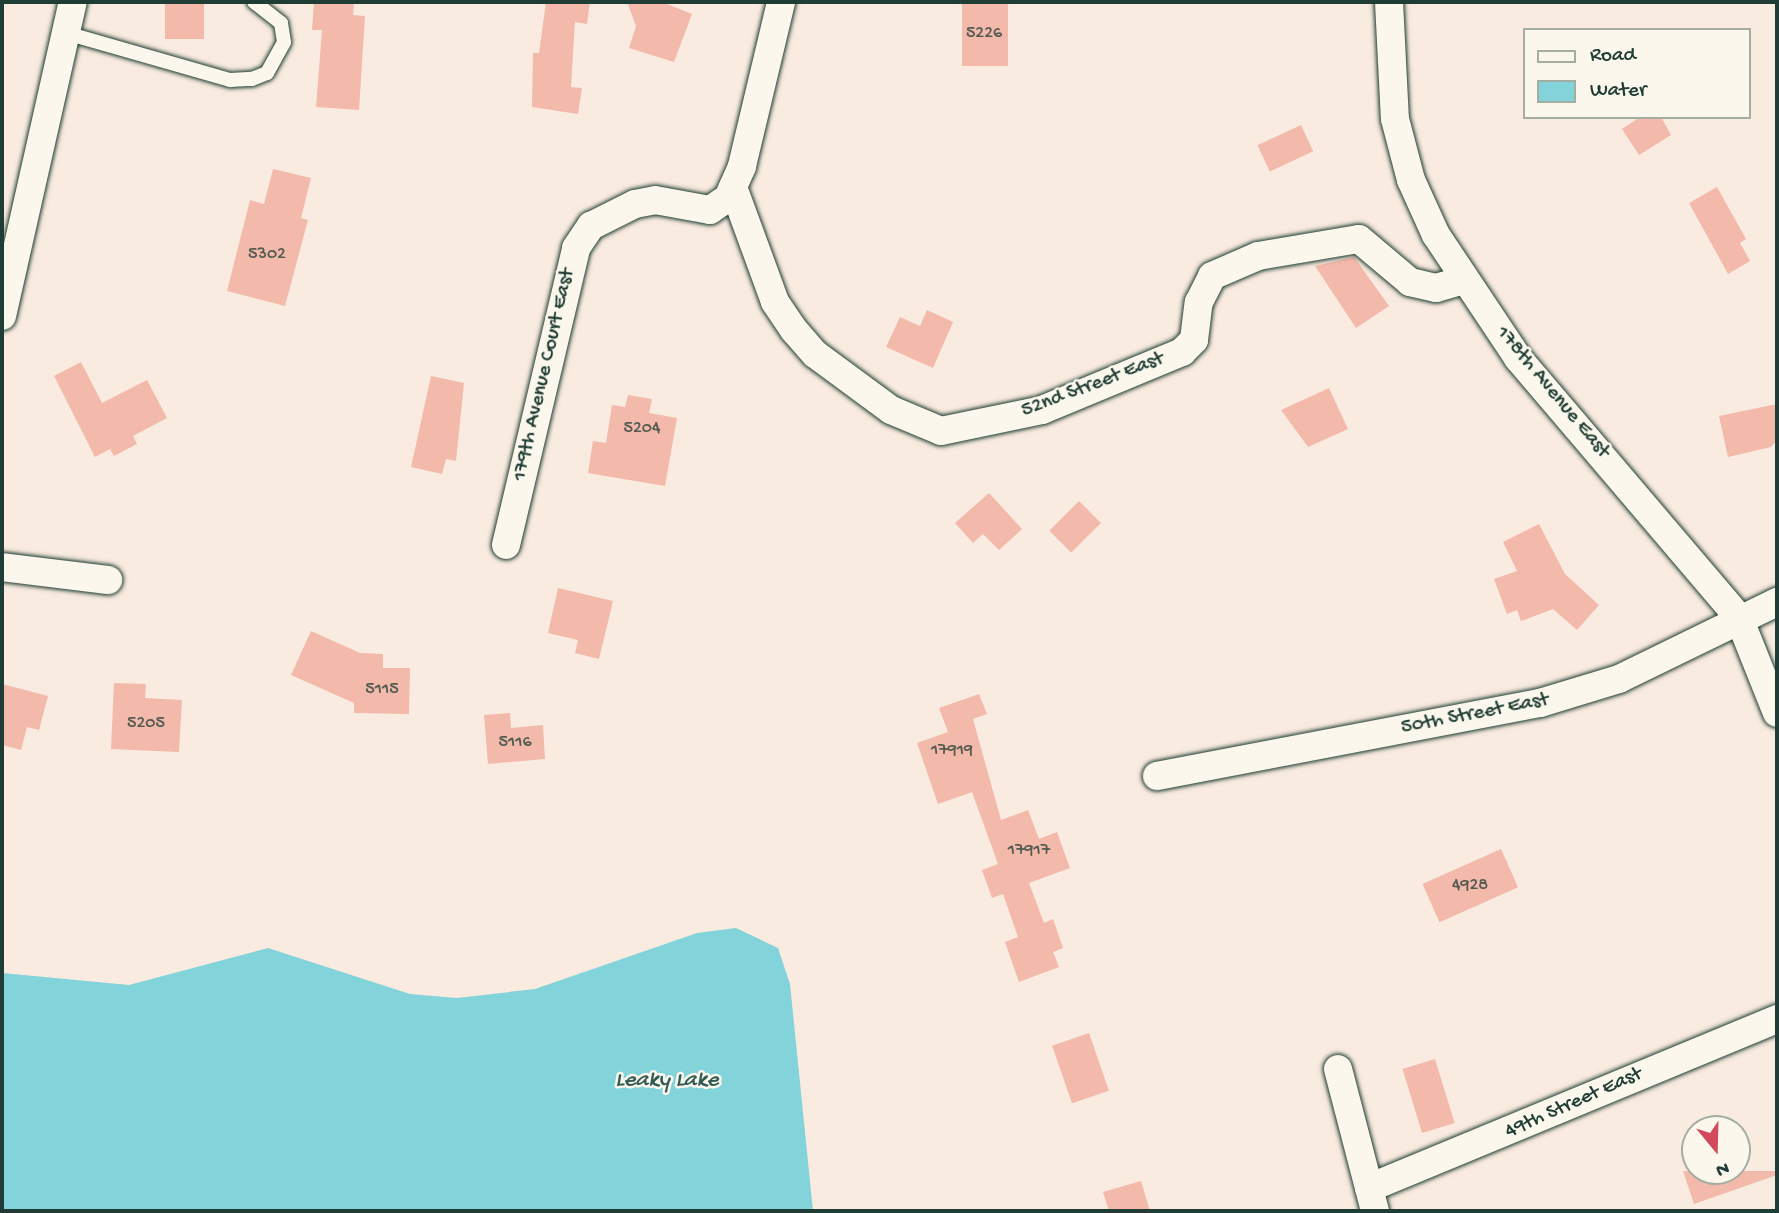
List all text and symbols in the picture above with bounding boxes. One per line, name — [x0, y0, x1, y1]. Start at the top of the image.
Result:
house number: 5226 — [966, 23, 1002, 45]
legend — [1524, 28, 1751, 119]
text: Road — [1590, 44, 1636, 69]
text: Water — [1590, 79, 1646, 104]
house number: 5302 — [248, 244, 286, 266]
street label: 179th Avenue Court East — [508, 266, 582, 484]
street label: 178th Avenue East — [1489, 322, 1615, 464]
street label: 52nd Street East — [1018, 347, 1168, 425]
house number: 5204 — [623, 418, 661, 440]
house number: 5115 — [365, 679, 399, 701]
street label: 50th Street East — [1399, 688, 1551, 742]
house number: 5205 — [127, 713, 165, 735]
house number: 5116 — [498, 732, 532, 754]
house number: 17919 — [931, 740, 973, 762]
house number: 17917 — [1008, 840, 1050, 862]
house number: 4928 — [1452, 875, 1488, 897]
street label: 49th Street East — [1502, 1063, 1646, 1145]
water label: Leaky Lake — [615, 1067, 719, 1095]
north arrow — [1681, 1115, 1751, 1185]
text: N — [1713, 1156, 1732, 1181]

